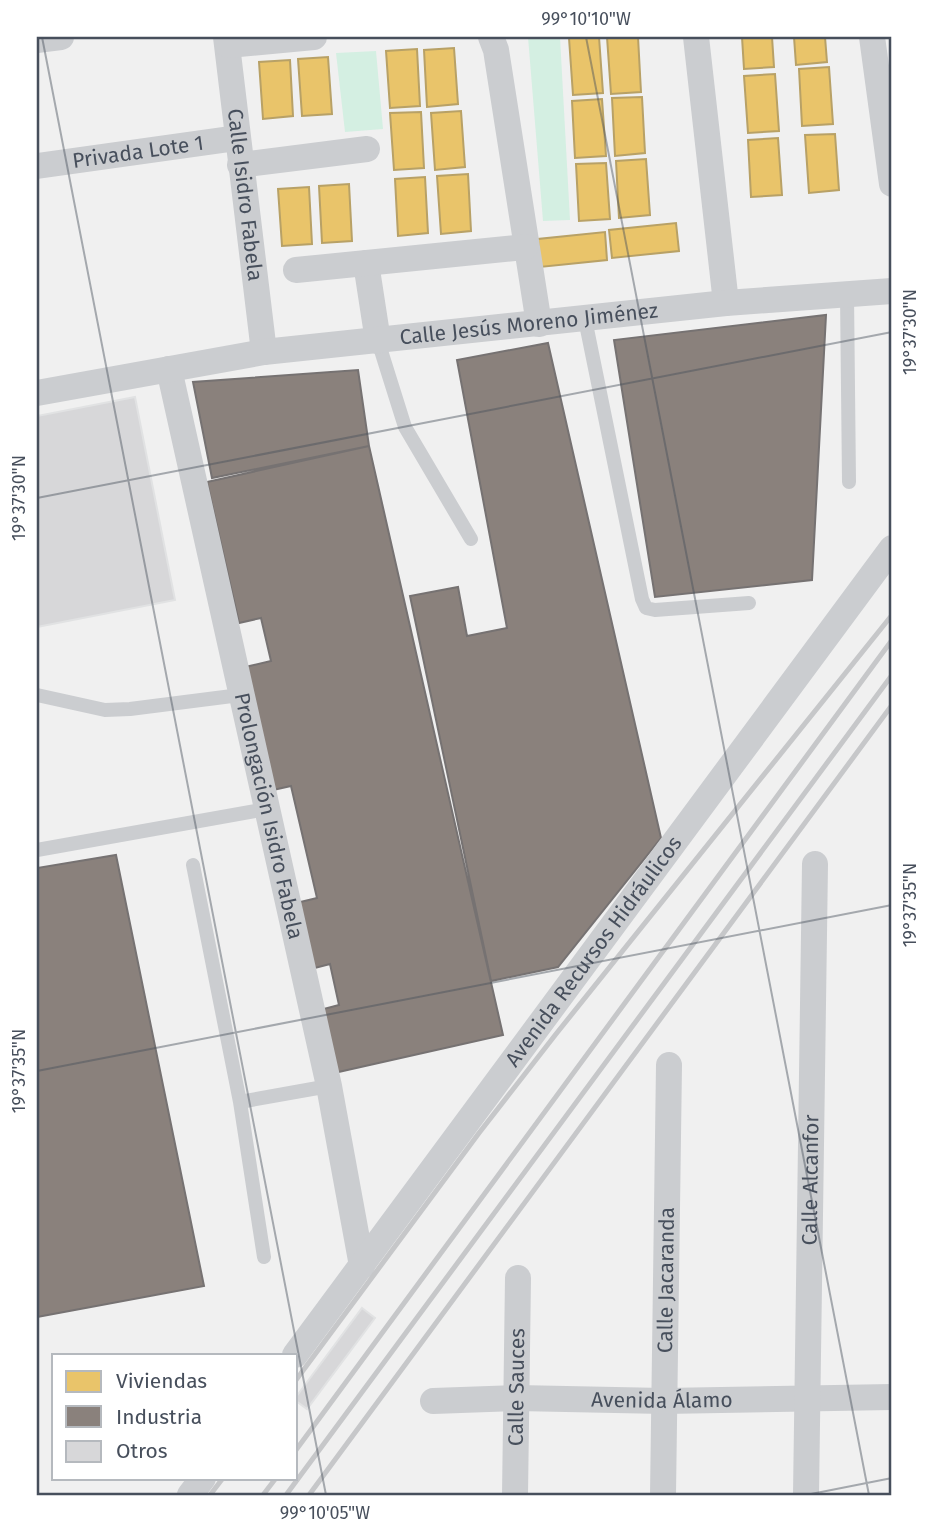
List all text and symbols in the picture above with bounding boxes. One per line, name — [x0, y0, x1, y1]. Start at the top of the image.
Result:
text: 99°10'10"W — [541, 8, 631, 30]
street label: Calle Isidro Fabela — [222, 107, 268, 283]
street label: Privada Lote 1 — [71, 130, 205, 174]
text: 19°37'30"N — [899, 289, 921, 375]
street label: Calle Jesús Moreno Jiménez — [398, 297, 659, 351]
text: 19°37'30"N — [8, 455, 30, 541]
street label: Prolongación Isidro Fabela — [229, 690, 309, 942]
street label: Avenida Recursos Hidráulicos — [500, 831, 687, 1072]
text: 19°37'35"N — [899, 863, 921, 947]
text: 19°37'35"N — [8, 1029, 30, 1113]
street label: Calle Alcanfor — [797, 1114, 824, 1246]
street label: Calle Jacaranda — [652, 1207, 680, 1353]
street label: Calle Sauces — [503, 1328, 530, 1446]
legend — [52, 1354, 298, 1480]
text: Viviendas — [116, 1368, 207, 1394]
street label: Avenida Álamo — [591, 1387, 733, 1414]
text: Industria — [116, 1404, 202, 1430]
text: Otros — [116, 1438, 168, 1464]
text: 99°10'05"W — [280, 1502, 370, 1524]

